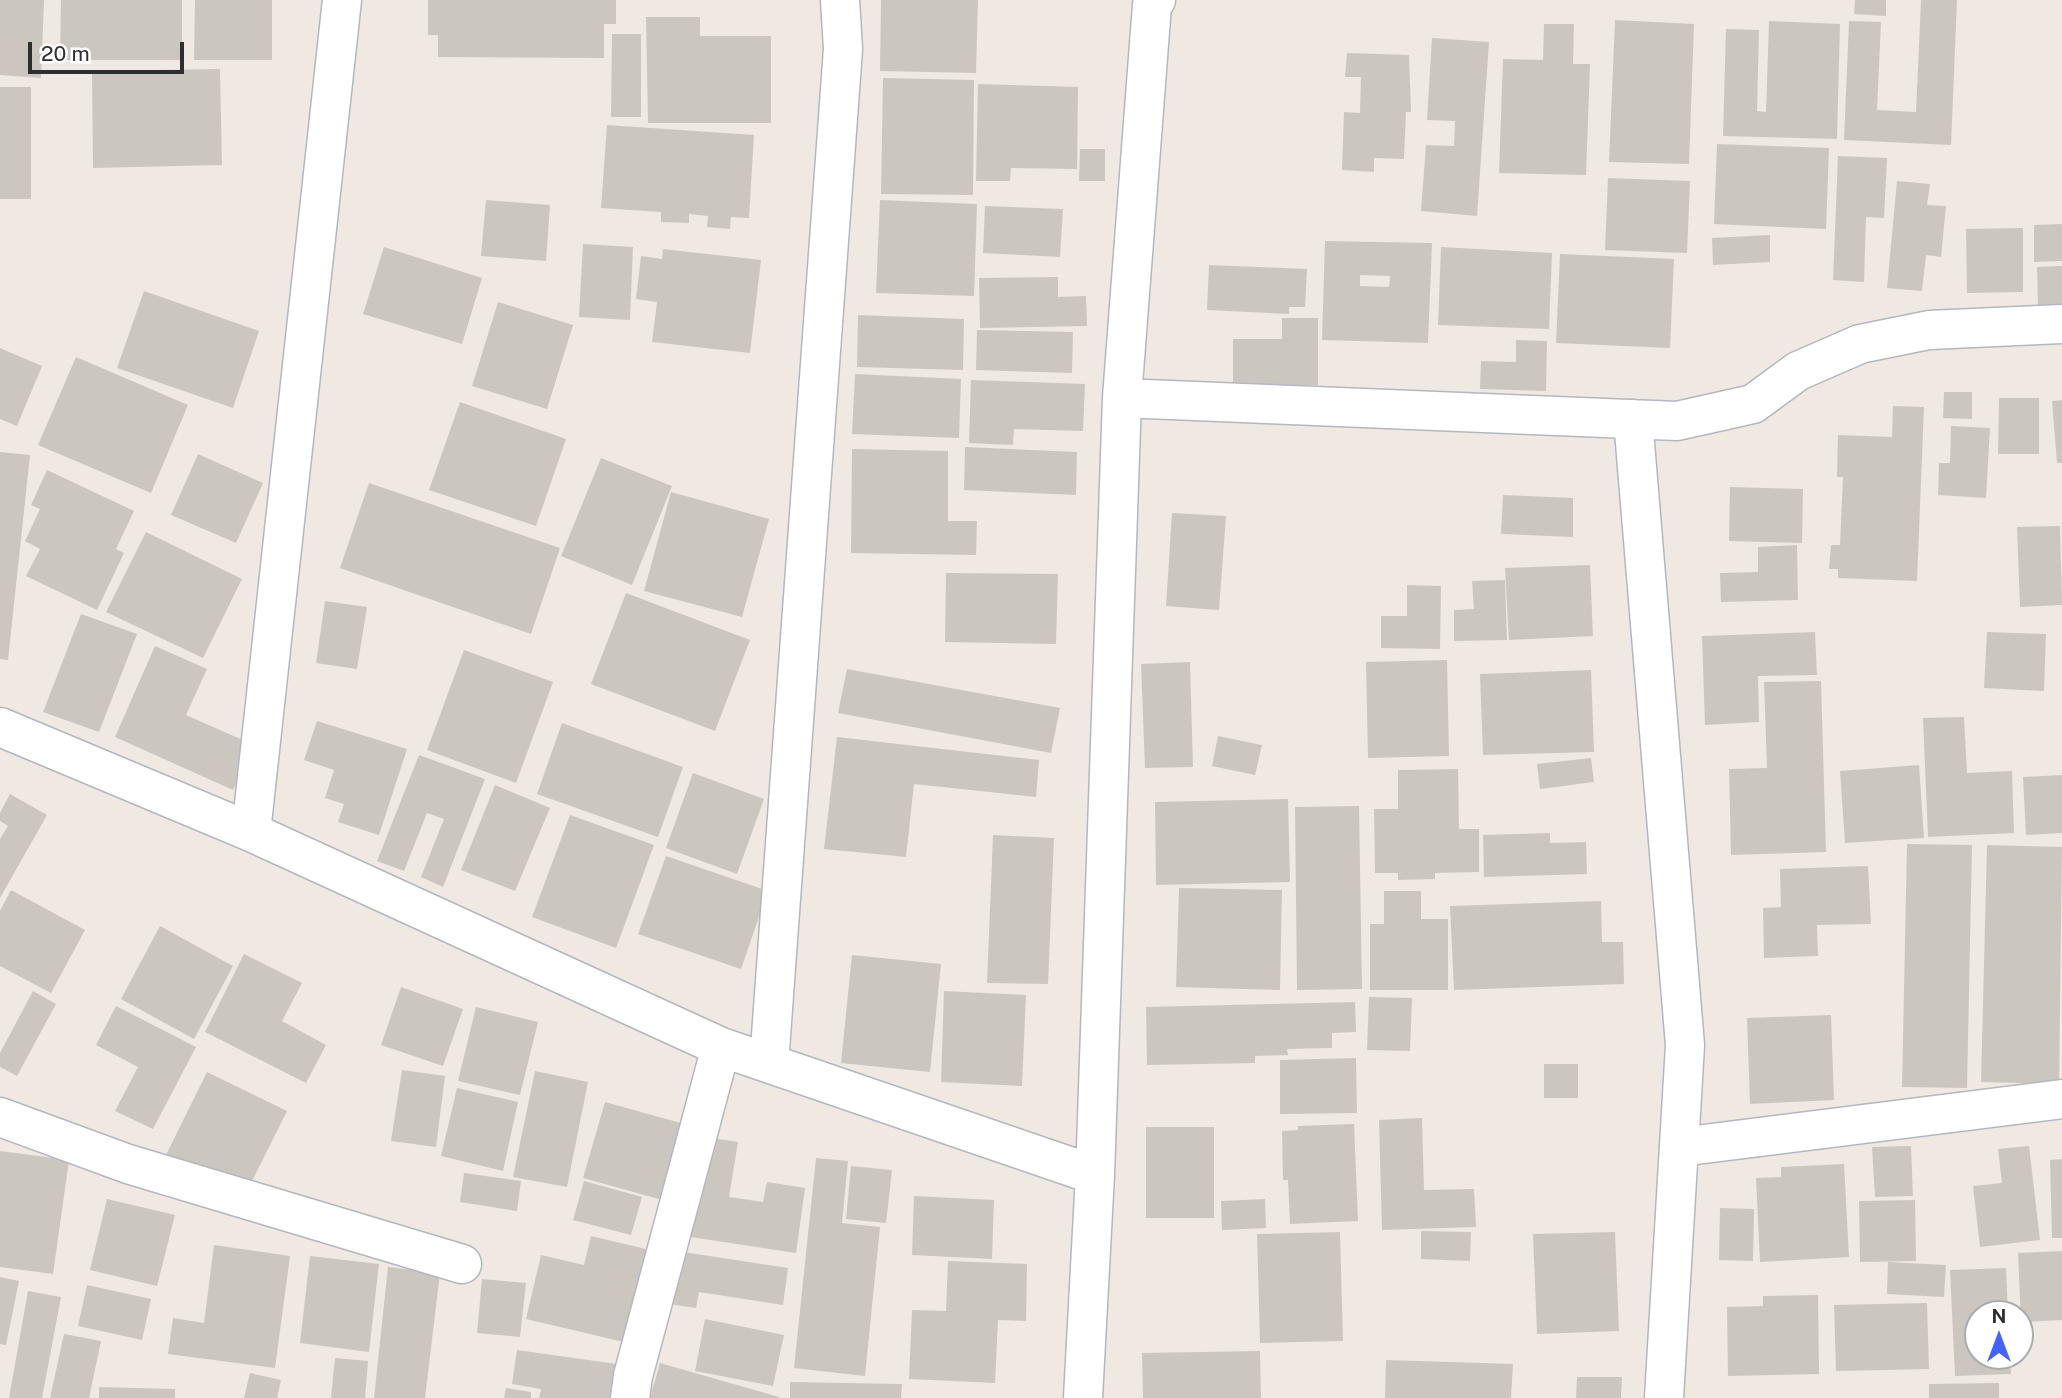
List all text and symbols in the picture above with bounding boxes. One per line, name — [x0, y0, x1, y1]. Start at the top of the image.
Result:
scale bar — [32, 28, 187, 72]
text: 20 m — [41, 41, 90, 66]
north arrow — [1964, 1300, 2034, 1370]
text: N — [1992, 1305, 2006, 1327]

